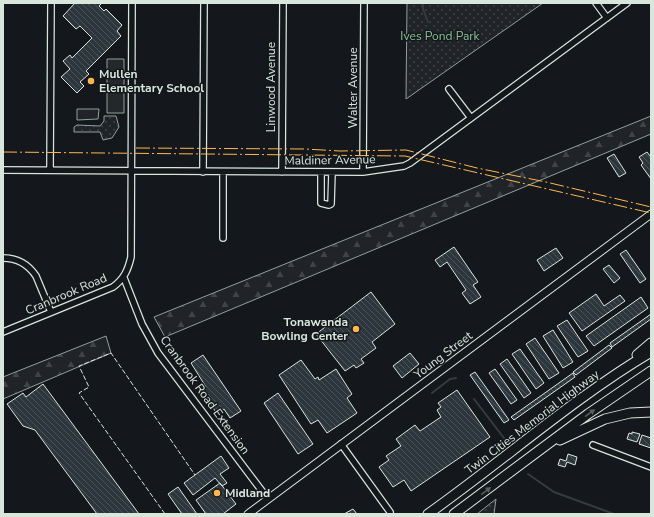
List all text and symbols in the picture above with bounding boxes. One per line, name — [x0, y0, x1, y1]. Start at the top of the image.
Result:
park label: Ives Pond Park — [400, 28, 481, 44]
street label: Linwood Avenue — [263, 42, 279, 132]
street label: Walter Avenue — [345, 47, 361, 129]
place label: Mullen Elementary School — [99, 66, 204, 96]
marker: Mullen Elementary School — [86, 76, 96, 86]
street label: Maldiner Avenue — [284, 151, 376, 169]
street label: Cranbrook Road — [23, 270, 109, 318]
place label: Tonawanda Bowling Center — [261, 314, 348, 344]
marker: Tonawanda Bowling Center — [351, 324, 361, 334]
street label: Young Street — [410, 327, 476, 383]
street label: Cranbrook Road Extension — [157, 333, 253, 457]
street label: Twin Cities Memorial Highway — [462, 366, 603, 478]
one-way arrow — [585, 409, 595, 417]
place label: Midland — [225, 485, 270, 501]
one-way arrow — [480, 487, 491, 495]
marker: Midland — [212, 488, 222, 498]

